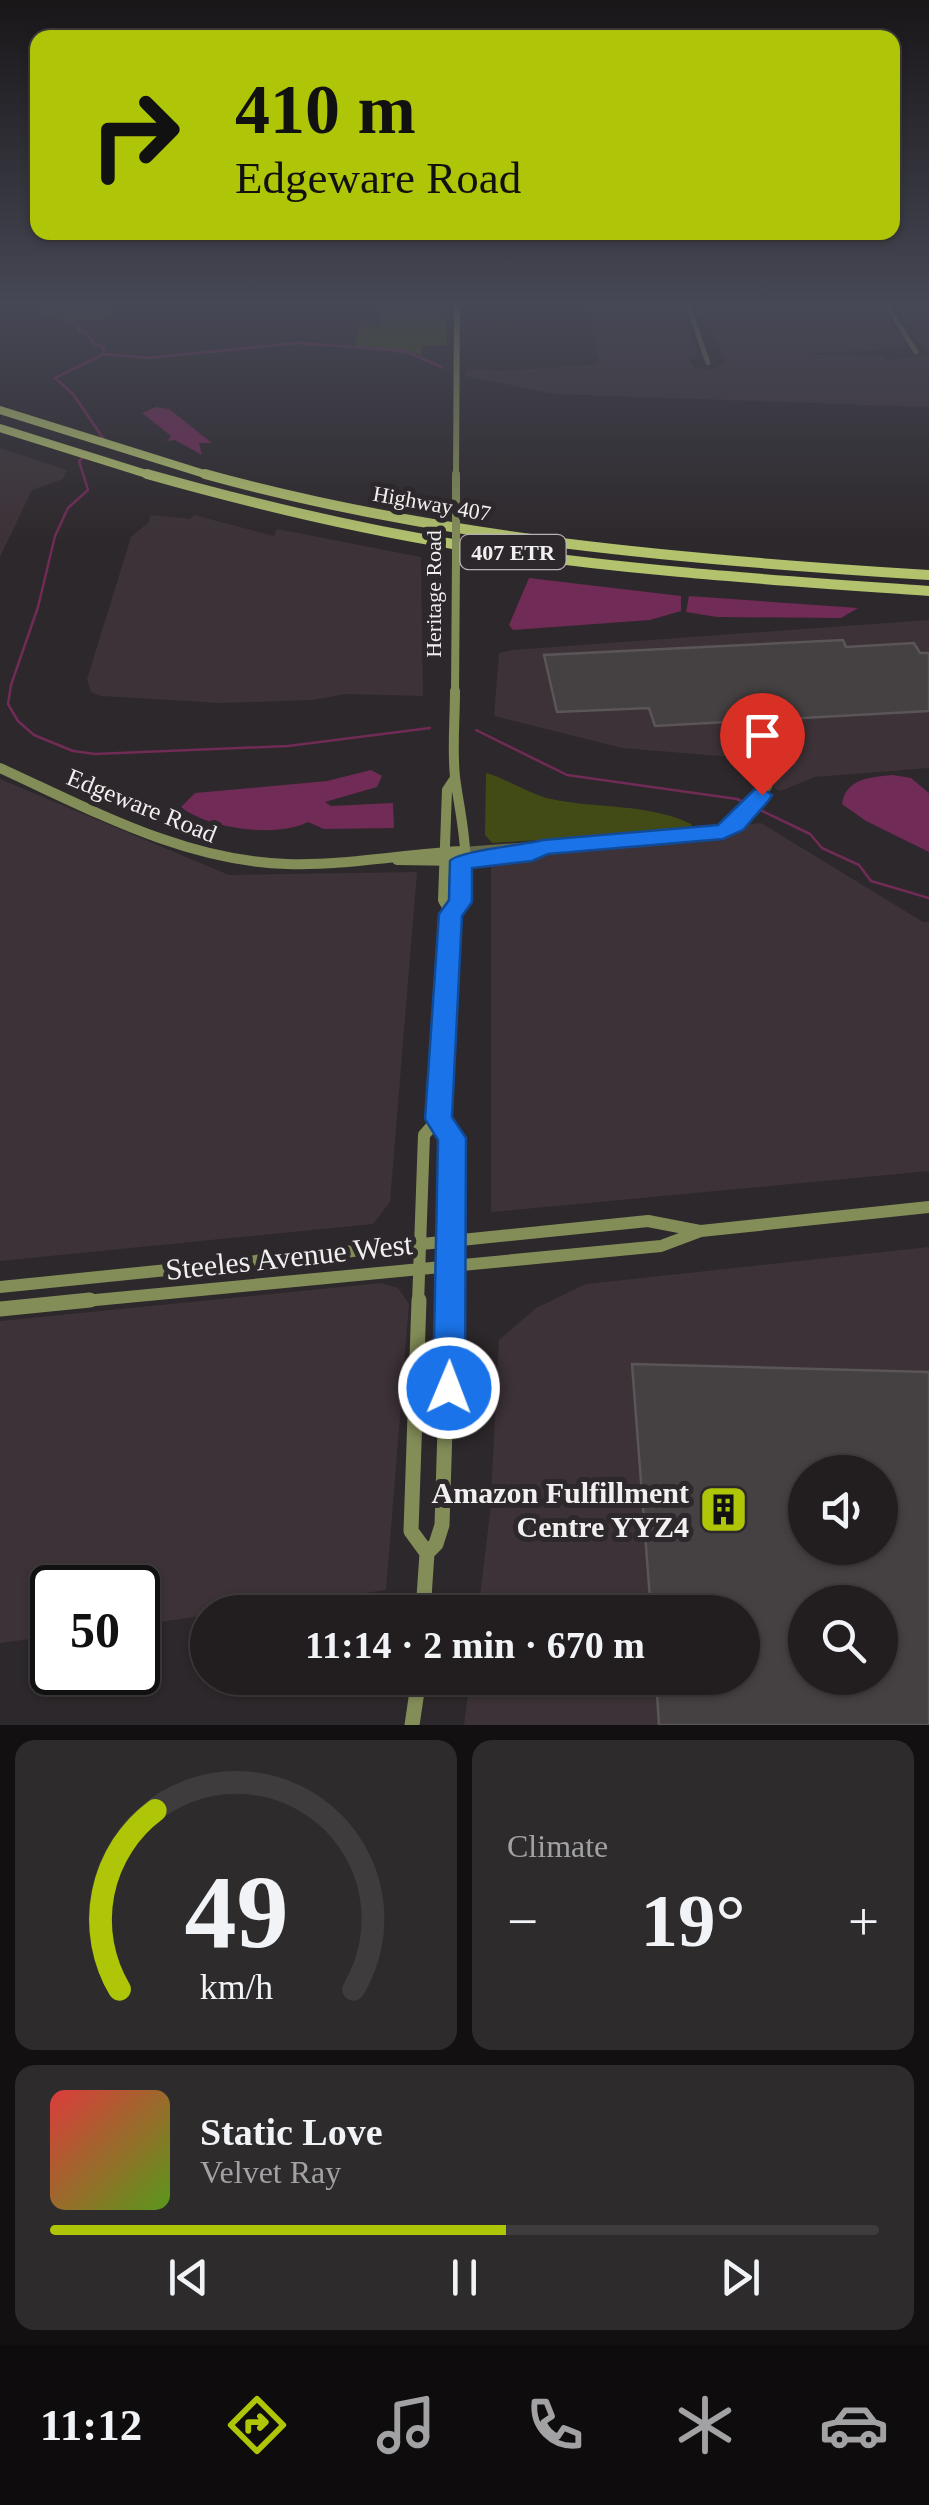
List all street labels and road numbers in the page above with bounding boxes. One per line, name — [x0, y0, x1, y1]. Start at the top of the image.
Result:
street label: Highway 407 — [371, 481, 493, 526]
street label: Heritage Road — [421, 530, 446, 658]
road number: 407 ETR — [460, 535, 566, 569]
street label: Edgeware Road — [63, 763, 221, 848]
street label: Steeles Avenue West — [164, 1227, 415, 1286]

